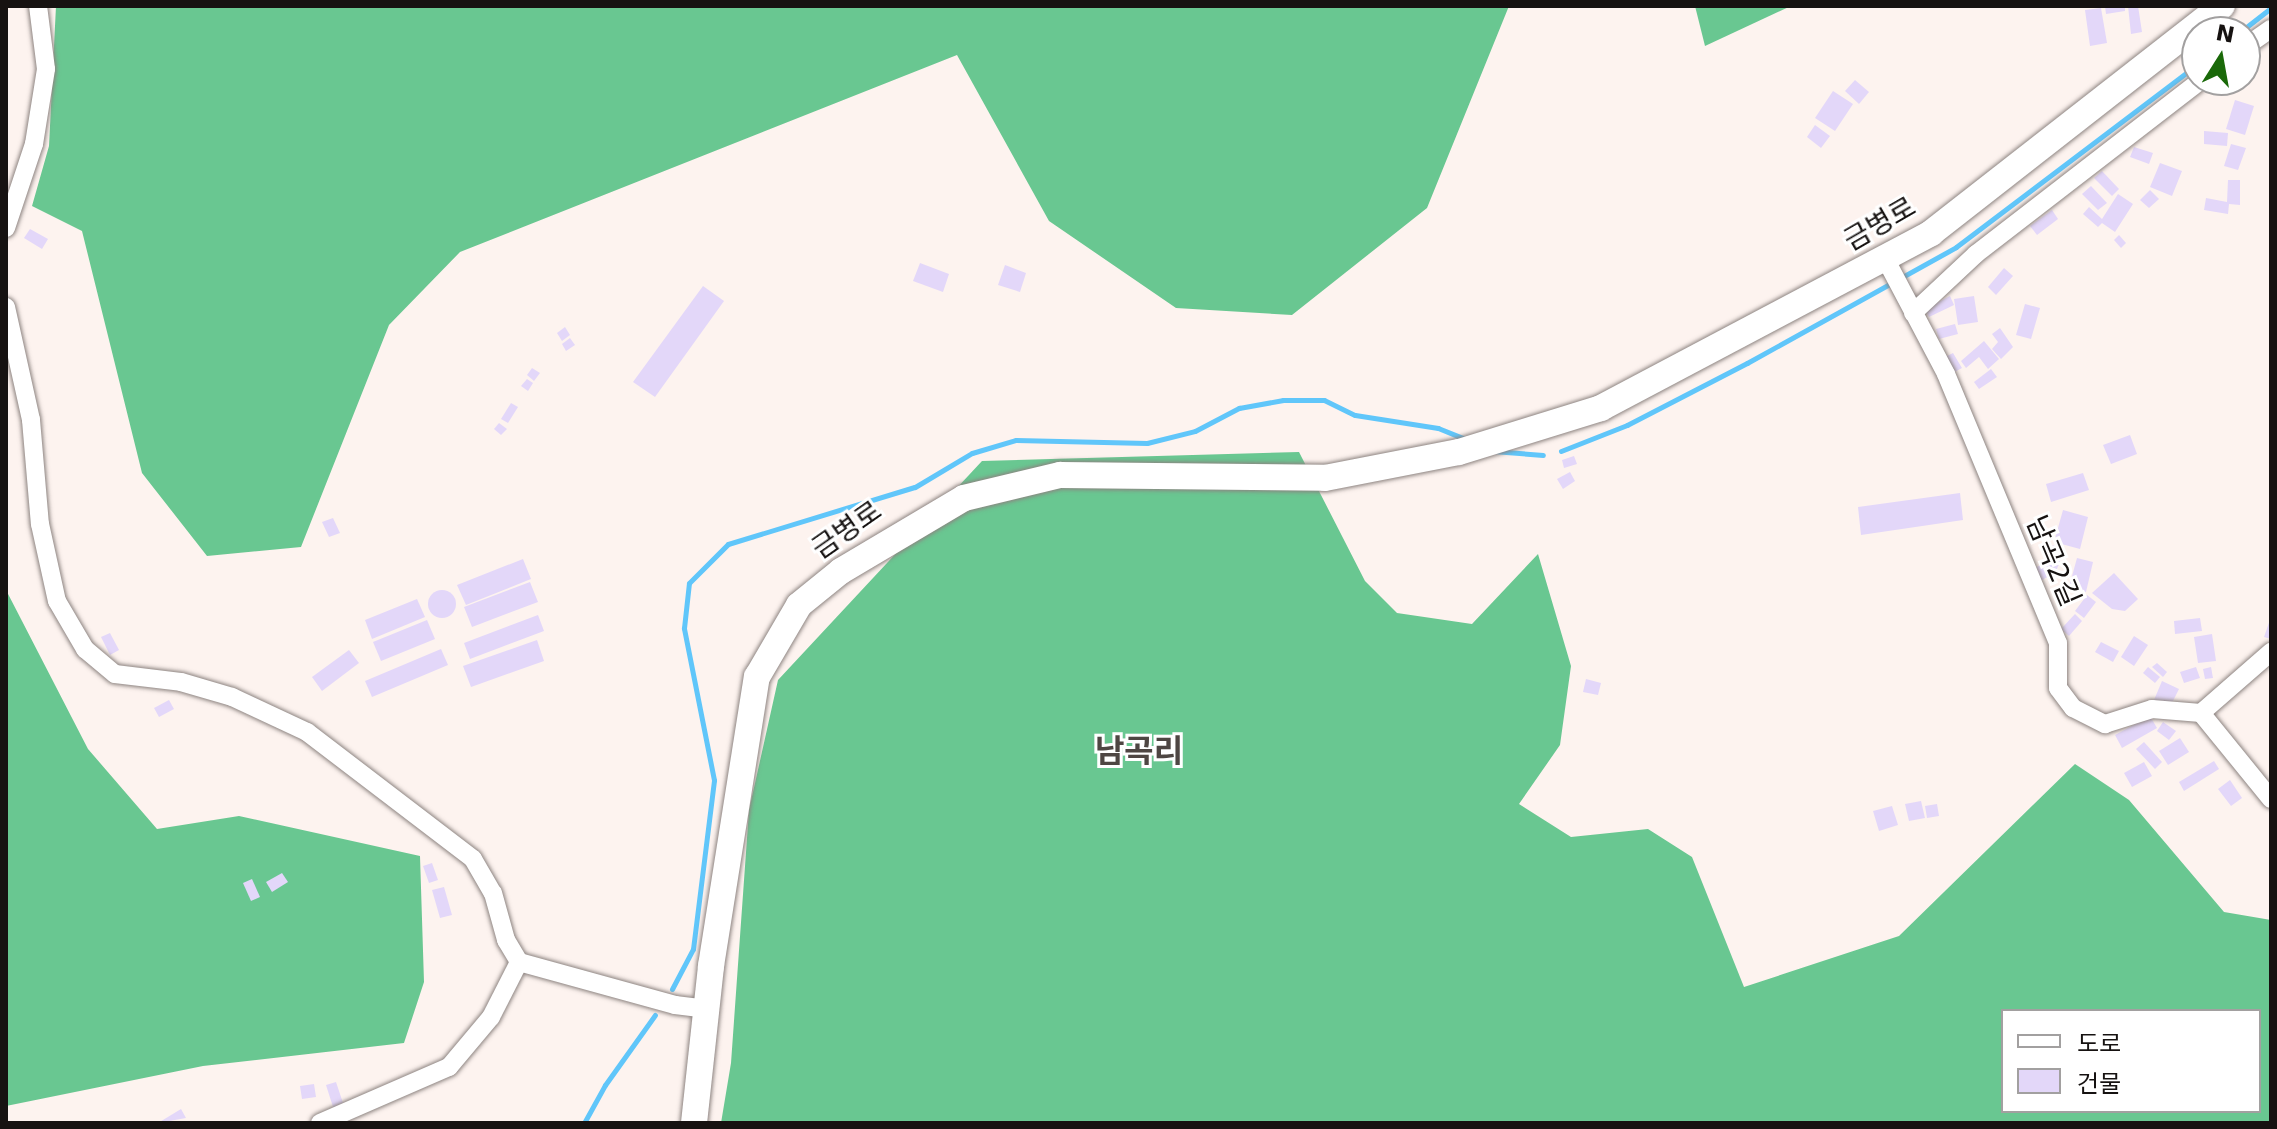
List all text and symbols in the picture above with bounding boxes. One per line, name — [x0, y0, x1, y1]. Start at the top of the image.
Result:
north arrow — [2181, 16, 2261, 96]
text: N — [2214, 20, 2237, 48]
street label: 금병로 — [1838, 190, 1922, 258]
street label: 금병로 — [806, 494, 888, 566]
street label: 남곡2길 — [2019, 511, 2087, 611]
district label: 남곡리 — [1095, 732, 1183, 770]
legend — [2001, 1009, 2261, 1113]
text: 도로 — [2077, 1030, 2121, 1058]
text: 건물 — [2077, 1070, 2121, 1098]

